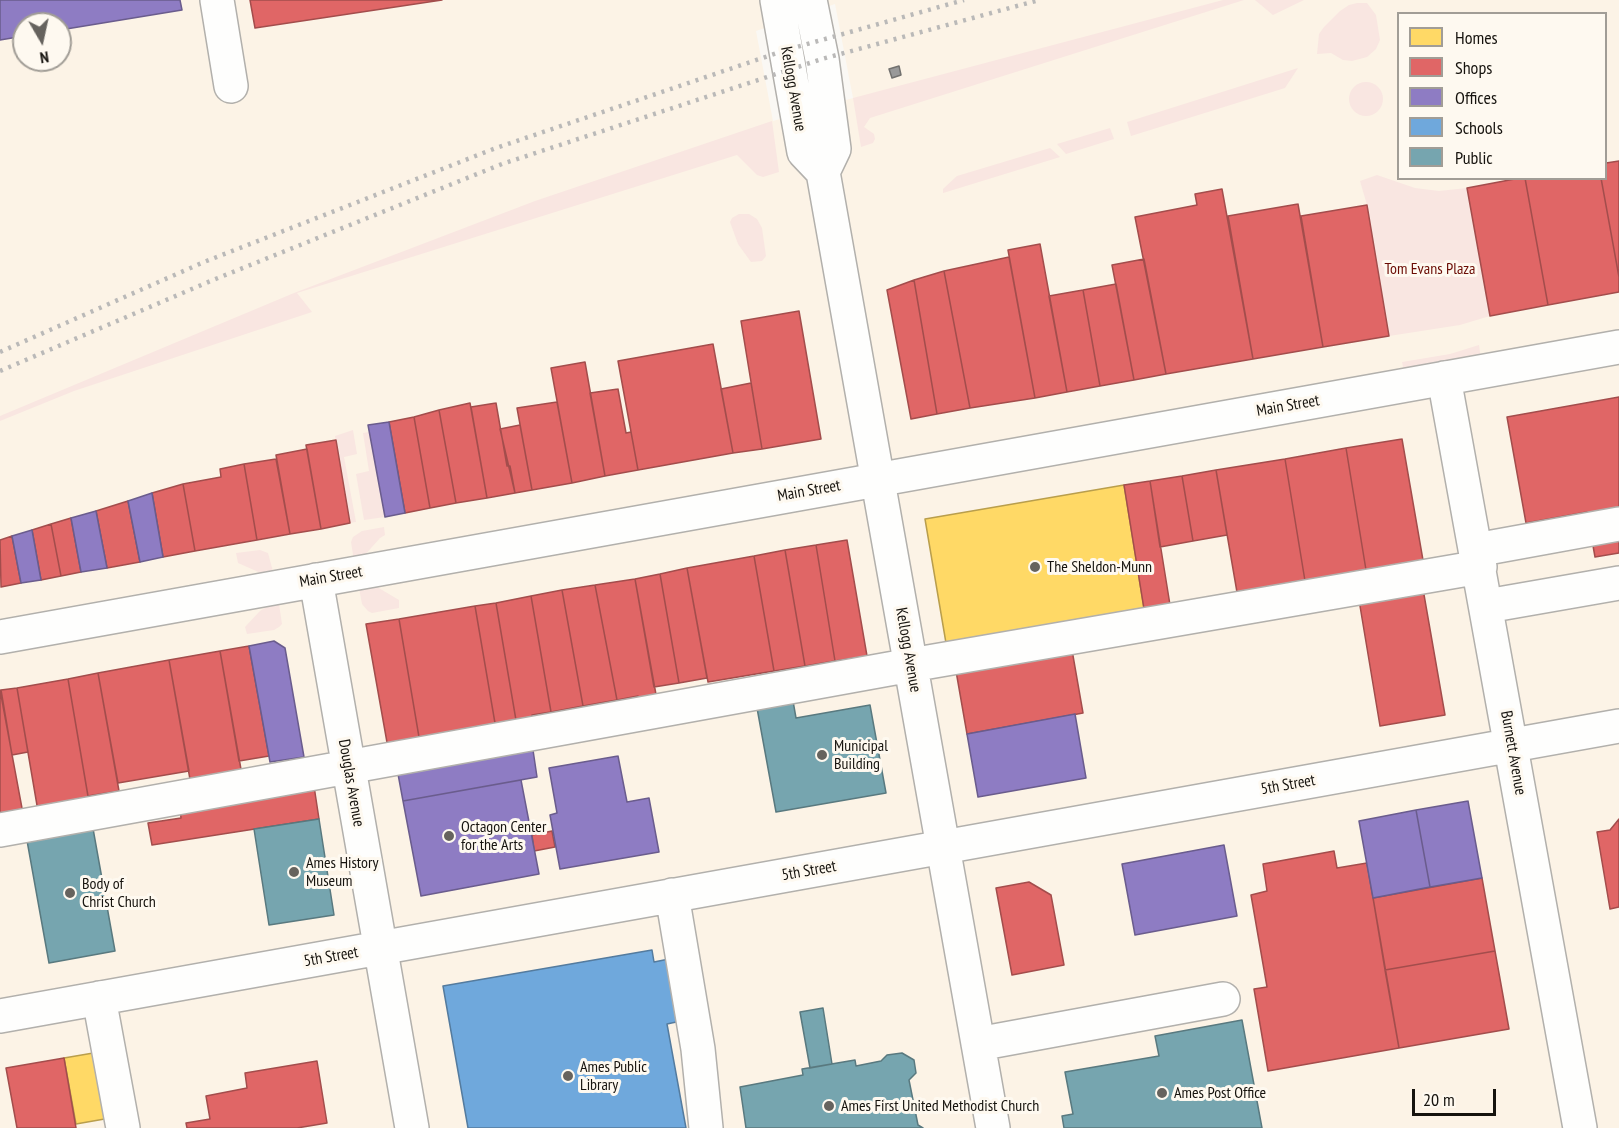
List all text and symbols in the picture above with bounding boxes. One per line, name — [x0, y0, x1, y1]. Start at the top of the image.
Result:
north arrow — [12, 12, 72, 72]
legend — [1397, 12, 1607, 180]
text: Homes — [1455, 26, 1498, 49]
street label: Kellogg Avenue — [776, 45, 810, 133]
text: N — [39, 47, 50, 68]
text: Shops — [1455, 56, 1492, 79]
text: Offices — [1455, 86, 1497, 109]
text: Schools — [1455, 116, 1503, 139]
text: Public — [1455, 146, 1493, 169]
park label: Tom Evans Plaza — [1384, 259, 1476, 279]
street label: Main Street — [1255, 391, 1321, 421]
street label: Main Street — [776, 476, 842, 506]
place label: The Sheldon-Munn — [1047, 557, 1152, 577]
marker: The Sheldon-Munn — [1028, 560, 1042, 574]
street label: Main Street — [298, 562, 364, 592]
street label: Kellogg Avenue — [891, 606, 925, 694]
street label: Burnett Avenue — [1496, 709, 1530, 797]
place label: Municipal Building — [834, 736, 888, 774]
street label: Douglas Avenue — [334, 738, 368, 828]
marker: Municipal Building — [815, 748, 829, 762]
street label: 5th Street — [1259, 771, 1317, 799]
place label: Octagon Center for the Arts — [461, 817, 546, 855]
marker: Octagon Center for the Arts — [442, 829, 456, 843]
place label: Ames History Museum — [306, 853, 378, 891]
street label: 5th Street — [780, 857, 838, 885]
marker: Ames History Museum — [287, 865, 301, 879]
place label: Body of Christ Church — [82, 874, 156, 912]
marker: Body of Christ Church — [63, 886, 77, 900]
street label: 5th Street — [302, 943, 360, 971]
place label: Ames Public Library — [580, 1057, 647, 1095]
marker: Ames Public Library — [561, 1069, 575, 1083]
scale bar — [1415, 1077, 1499, 1115]
place label: Ames Post Office — [1174, 1083, 1266, 1103]
marker: Ames Post Office — [1155, 1086, 1169, 1100]
text: 20 m — [1423, 1088, 1455, 1111]
place label: Ames First United Methodist Church — [841, 1096, 1039, 1116]
marker: Ames First United Methodist Church — [822, 1099, 836, 1113]

